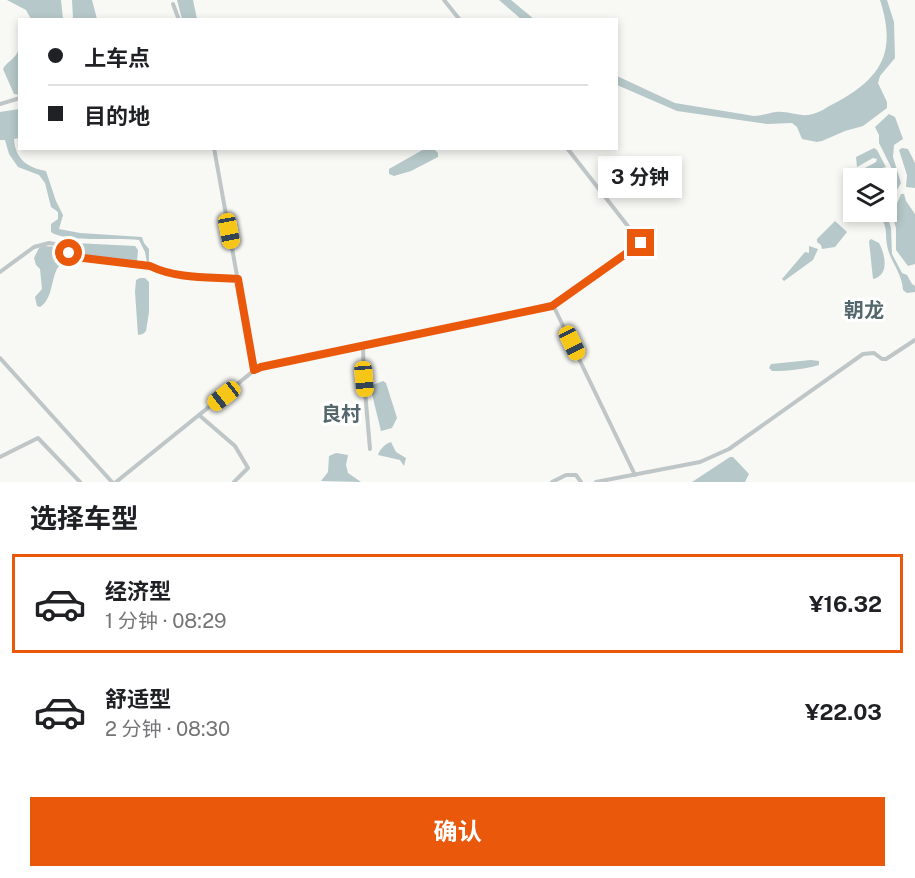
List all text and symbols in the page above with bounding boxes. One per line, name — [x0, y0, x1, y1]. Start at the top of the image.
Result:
text: 上车点 — [84, 45, 150, 71]
text: 目的地 — [84, 103, 150, 129]
callout: 3 分钟 — [599, 156, 683, 198]
text: 3 分钟 — [611, 165, 669, 189]
map controls — [843, 168, 897, 222]
button: layers — [843, 168, 897, 222]
car — [217, 212, 241, 250]
route end — [627, 229, 654, 256]
route start — [55, 239, 82, 266]
district label: 朝龙 — [844, 298, 884, 322]
car — [556, 323, 588, 363]
car — [353, 360, 375, 398]
car — [204, 378, 244, 414]
district label: 良村 — [321, 402, 361, 426]
text: 选择车型 — [30, 502, 138, 534]
icon: car — [33, 577, 87, 631]
text: 经济型 — [105, 578, 171, 604]
text: ¥16.32 — [809, 591, 882, 617]
text: 1 分钟 · 08:29 — [105, 609, 227, 633]
icon: car — [33, 685, 87, 739]
text: 舒适型 — [105, 686, 171, 712]
text: ¥22.03 — [805, 699, 882, 725]
text: 2 分钟 · 08:30 — [105, 717, 230, 741]
button: 确认 — [30, 797, 885, 866]

